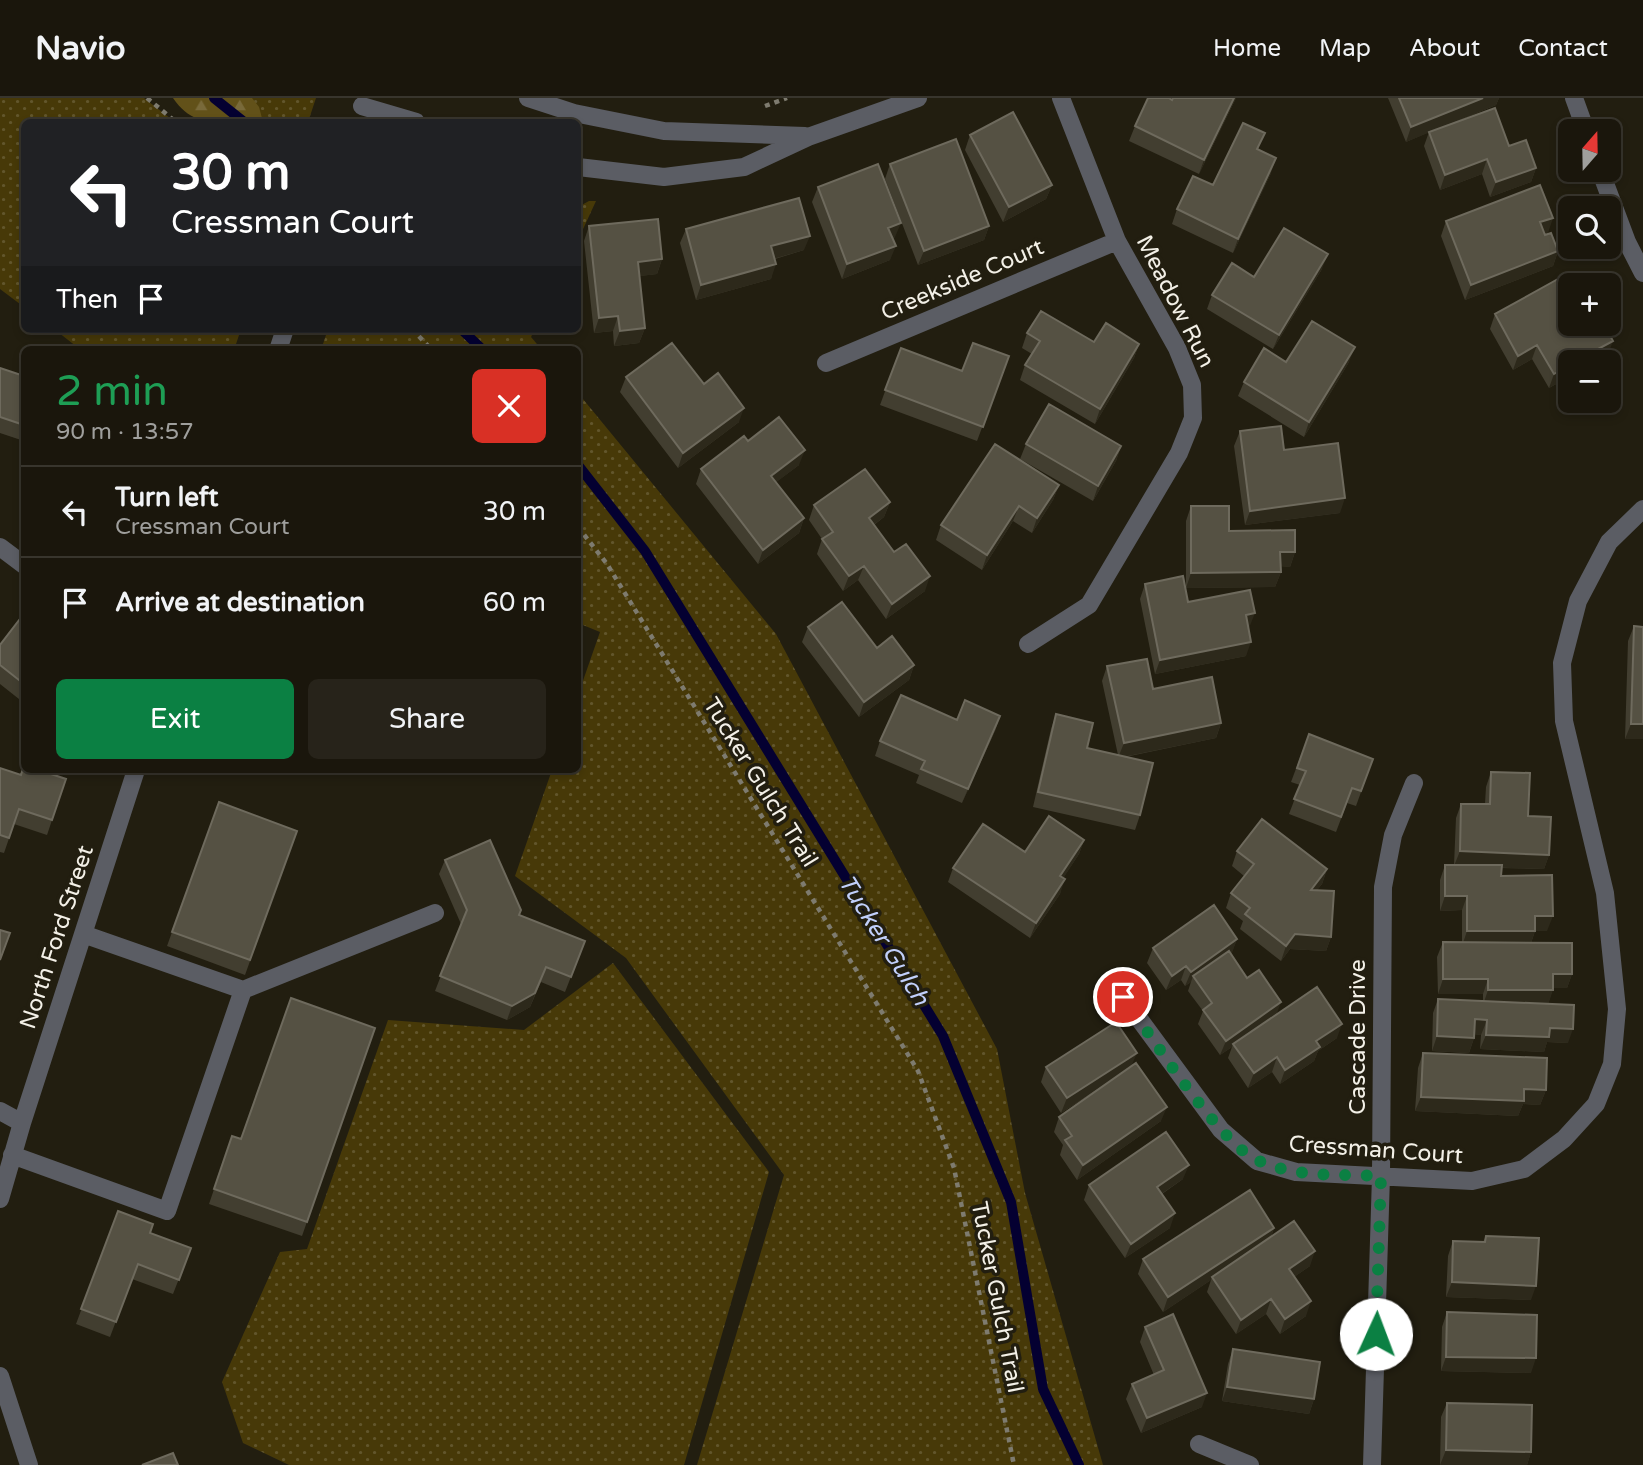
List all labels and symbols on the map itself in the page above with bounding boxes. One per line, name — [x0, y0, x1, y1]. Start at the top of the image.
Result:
north arrow — [1558, 119, 1620, 182]
street label: Meadow Run — [1130, 231, 1220, 372]
street label: Creekside Court — [877, 233, 1048, 327]
street label: Tucker Gulch Trail — [697, 693, 823, 872]
street label: North Ford Street — [14, 842, 100, 1033]
water label: Tucker Gulch — [832, 870, 936, 1012]
street label: Cascade Drive — [1344, 959, 1372, 1115]
pin — [1093, 967, 1153, 1027]
street label: Cressman Court — [1288, 1130, 1464, 1170]
street label: Tucker Gulch Trail — [965, 1199, 1029, 1395]
position arrow — [1339, 1297, 1413, 1371]

